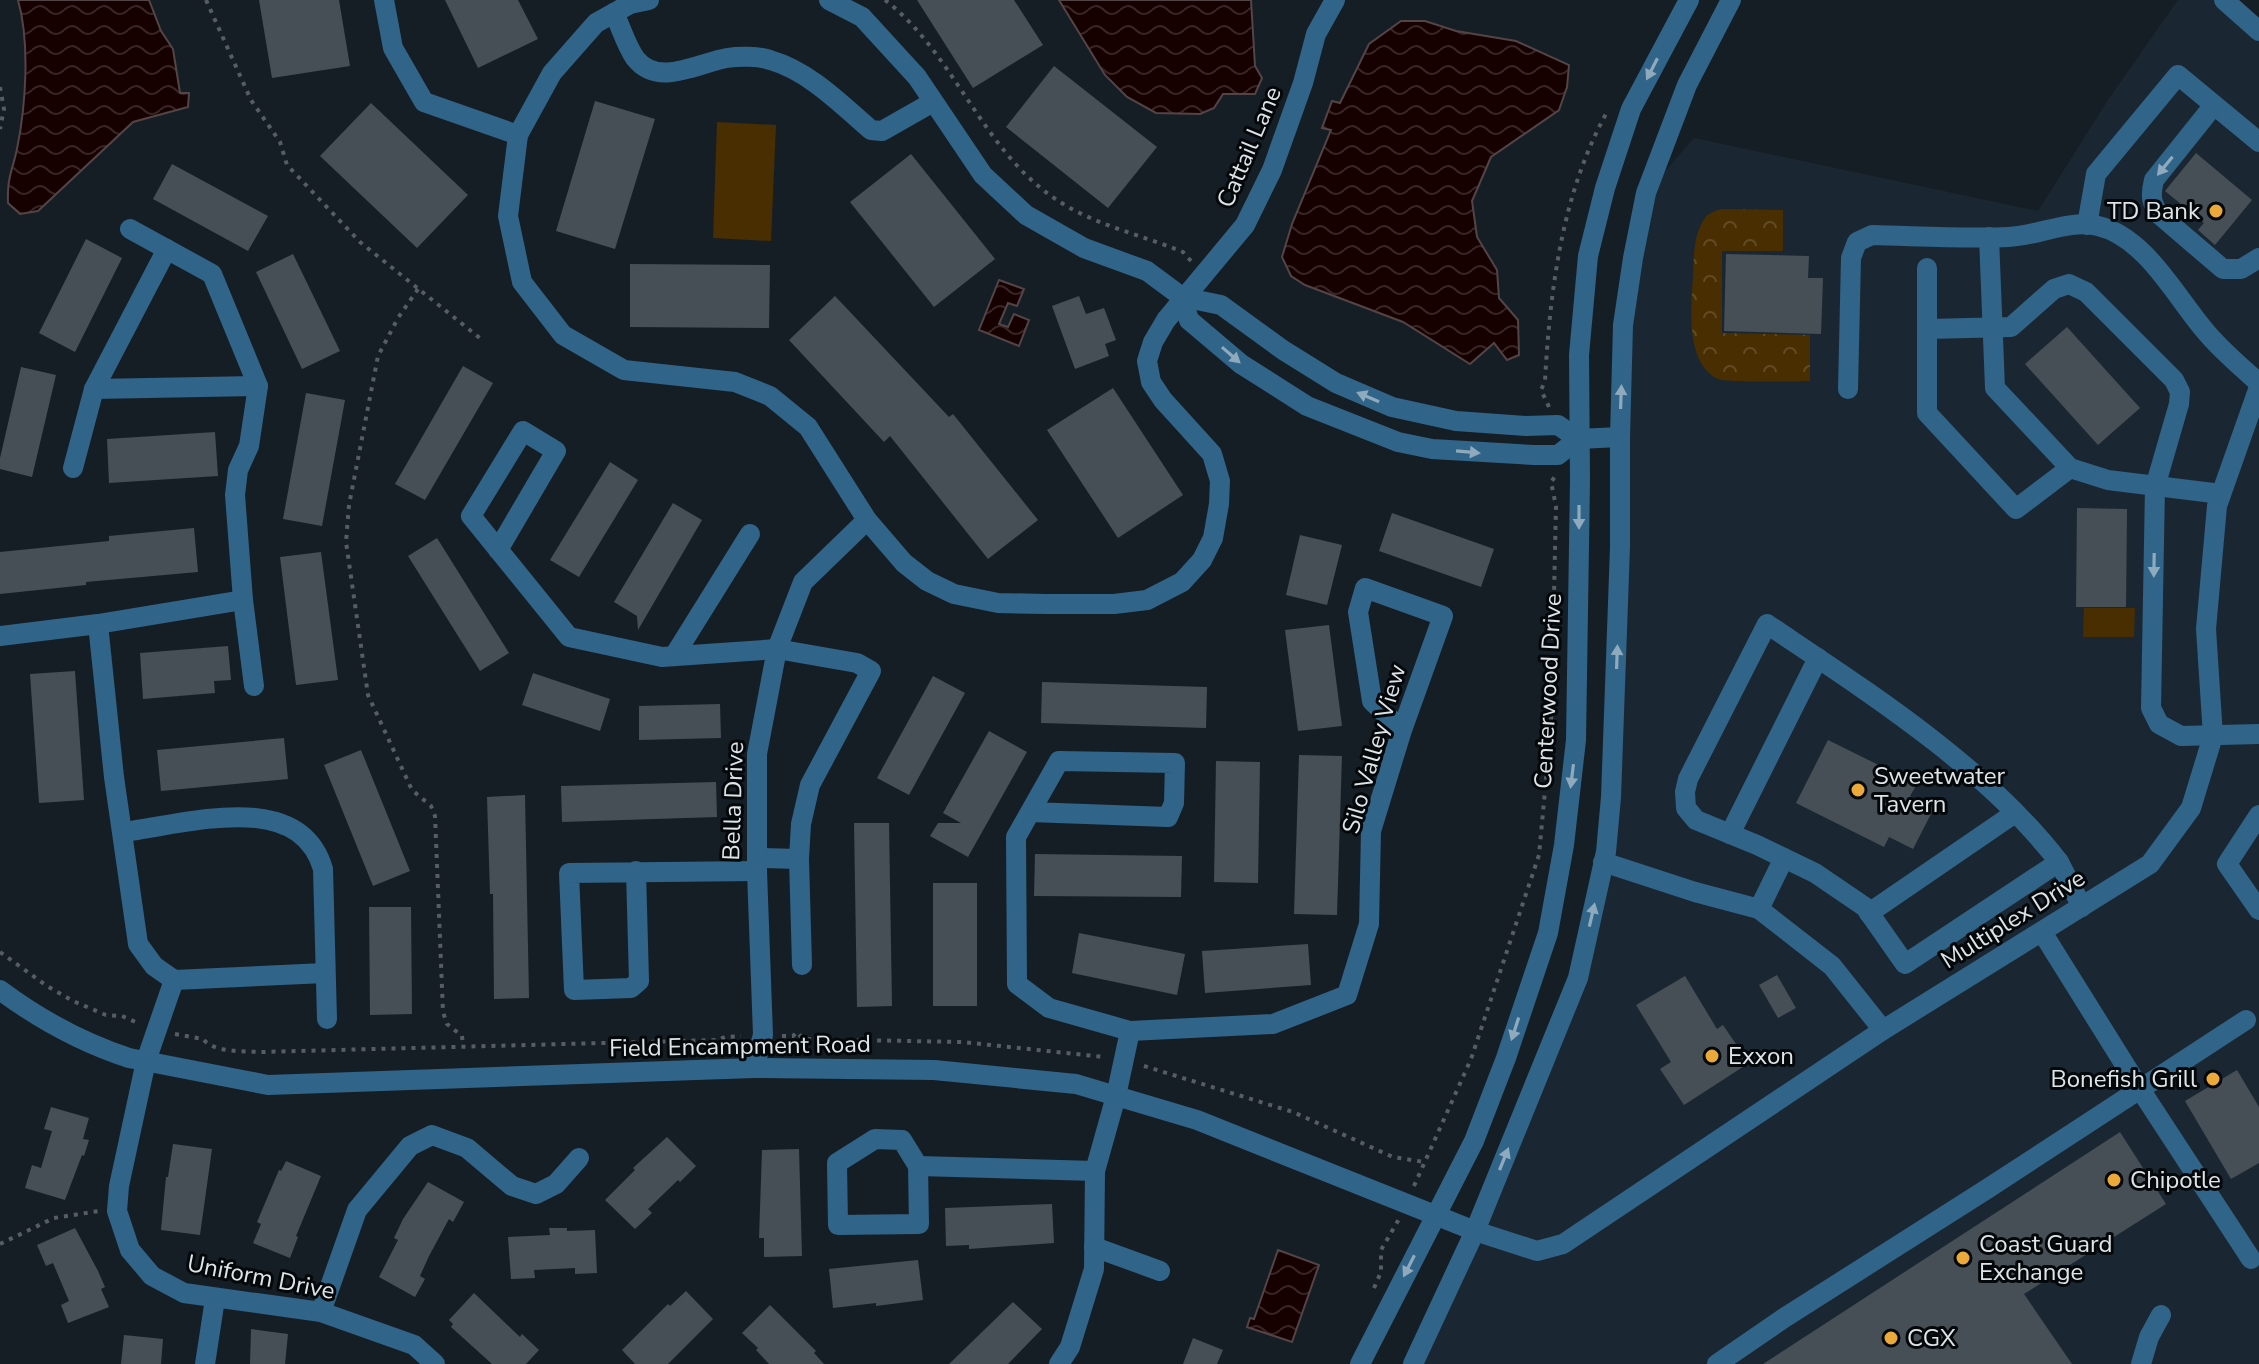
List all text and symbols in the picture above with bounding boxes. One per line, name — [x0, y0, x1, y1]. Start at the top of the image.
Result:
one-way arrow — [1645, 57, 1658, 80]
street label: Cattail Lane — [1209, 82, 1289, 212]
one-way arrow — [2157, 156, 2174, 176]
place label: TD Bank — [2107, 195, 2201, 227]
marker: TD Bank — [2207, 202, 2225, 220]
one-way arrow — [1220, 346, 1240, 363]
one-way arrow — [1614, 384, 1627, 409]
one-way arrow — [1356, 391, 1380, 404]
one-way arrow — [1456, 446, 1481, 459]
one-way arrow — [1573, 505, 1585, 530]
one-way arrow — [2147, 553, 2160, 578]
street label: Centerwood Drive — [1527, 592, 1569, 790]
one-way arrow — [1610, 644, 1623, 669]
street label: Silo Valley View — [1335, 661, 1413, 837]
street label: Bella Drive — [715, 741, 751, 861]
place label: Sweetwater Tavern — [1874, 760, 2005, 820]
one-way arrow — [1565, 764, 1578, 789]
marker: Sweetwater Tavern — [1849, 781, 1867, 799]
street label: Multiplex Drive — [1935, 862, 2091, 976]
one-way arrow — [1586, 902, 1599, 927]
one-way arrow — [1509, 1018, 1521, 1042]
street label: Field Encampment Road — [609, 1028, 871, 1064]
place label: Exxon — [1728, 1040, 1794, 1072]
marker: Exxon — [1703, 1047, 1721, 1065]
place label: Bonefish Grill — [2050, 1063, 2197, 1095]
marker: Bonefish Grill — [2204, 1070, 2222, 1088]
one-way arrow — [1498, 1147, 1511, 1171]
place label: Chipotle — [2130, 1164, 2221, 1196]
marker: Chipotle — [2105, 1171, 2123, 1189]
place label: Coast Guard Exchange — [1979, 1228, 2112, 1288]
street label: Uniform Drive — [184, 1247, 338, 1307]
marker: Coast Guard Exchange — [1954, 1249, 1972, 1267]
one-way arrow — [1403, 1255, 1416, 1278]
place label: CGX — [1907, 1322, 1956, 1354]
marker: CGX — [1882, 1329, 1900, 1347]

